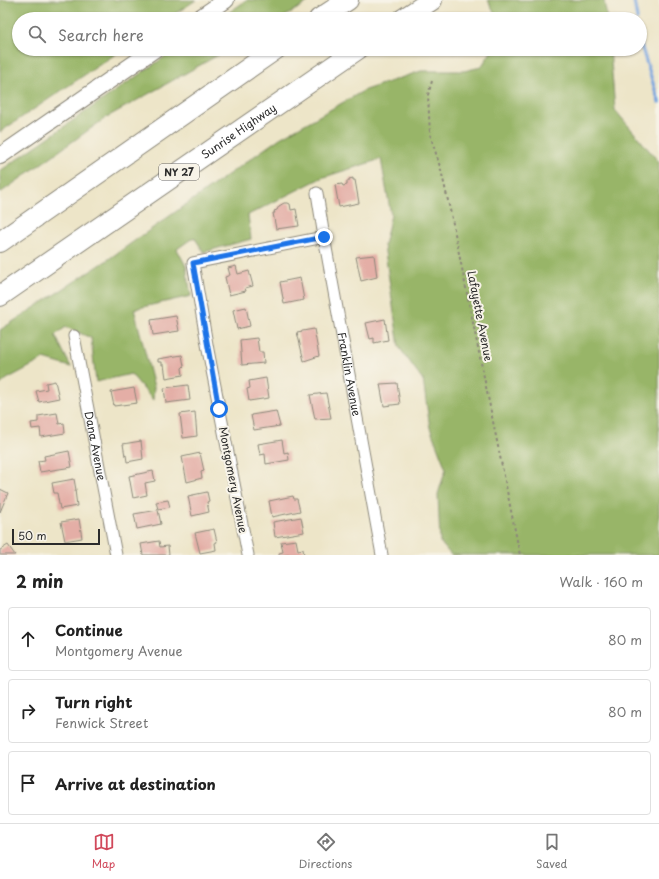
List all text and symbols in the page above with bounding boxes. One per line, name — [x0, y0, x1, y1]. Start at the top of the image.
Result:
search box — [12, 12, 647, 56]
icon: search — [26, 23, 48, 45]
text: Search here — [58, 23, 144, 46]
street label: Sunrise Highway — [197, 99, 279, 163]
road number: NY 27 — [159, 164, 199, 180]
route end — [315, 228, 333, 246]
street label: Lafayette Avenue — [463, 269, 498, 363]
street label: Franklin Avenue — [334, 331, 366, 417]
route start — [210, 400, 228, 418]
street label: Dana Avenue — [81, 410, 111, 482]
street label: Montgomery Avenue — [215, 425, 252, 534]
scale bar — [12, 527, 100, 546]
text: 50 m — [18, 527, 47, 544]
text: 2 min — [16, 568, 63, 594]
text: Walk · 160 m — [560, 572, 643, 591]
text: Continue — [55, 618, 123, 641]
icon: ahead — [17, 628, 39, 650]
text: 80 m — [608, 630, 642, 649]
text: Montgomery Avenue — [55, 641, 183, 660]
text: Turn right — [55, 690, 132, 713]
icon: right — [17, 700, 39, 722]
text: 80 m — [608, 702, 642, 721]
text: Fenwick Street — [55, 713, 148, 732]
icon: arrive — [17, 772, 39, 794]
text: Arrive at destination — [55, 772, 216, 795]
tab: Map — [92, 831, 115, 872]
tab: Directions — [299, 831, 352, 872]
tab: Saved — [536, 831, 567, 872]

